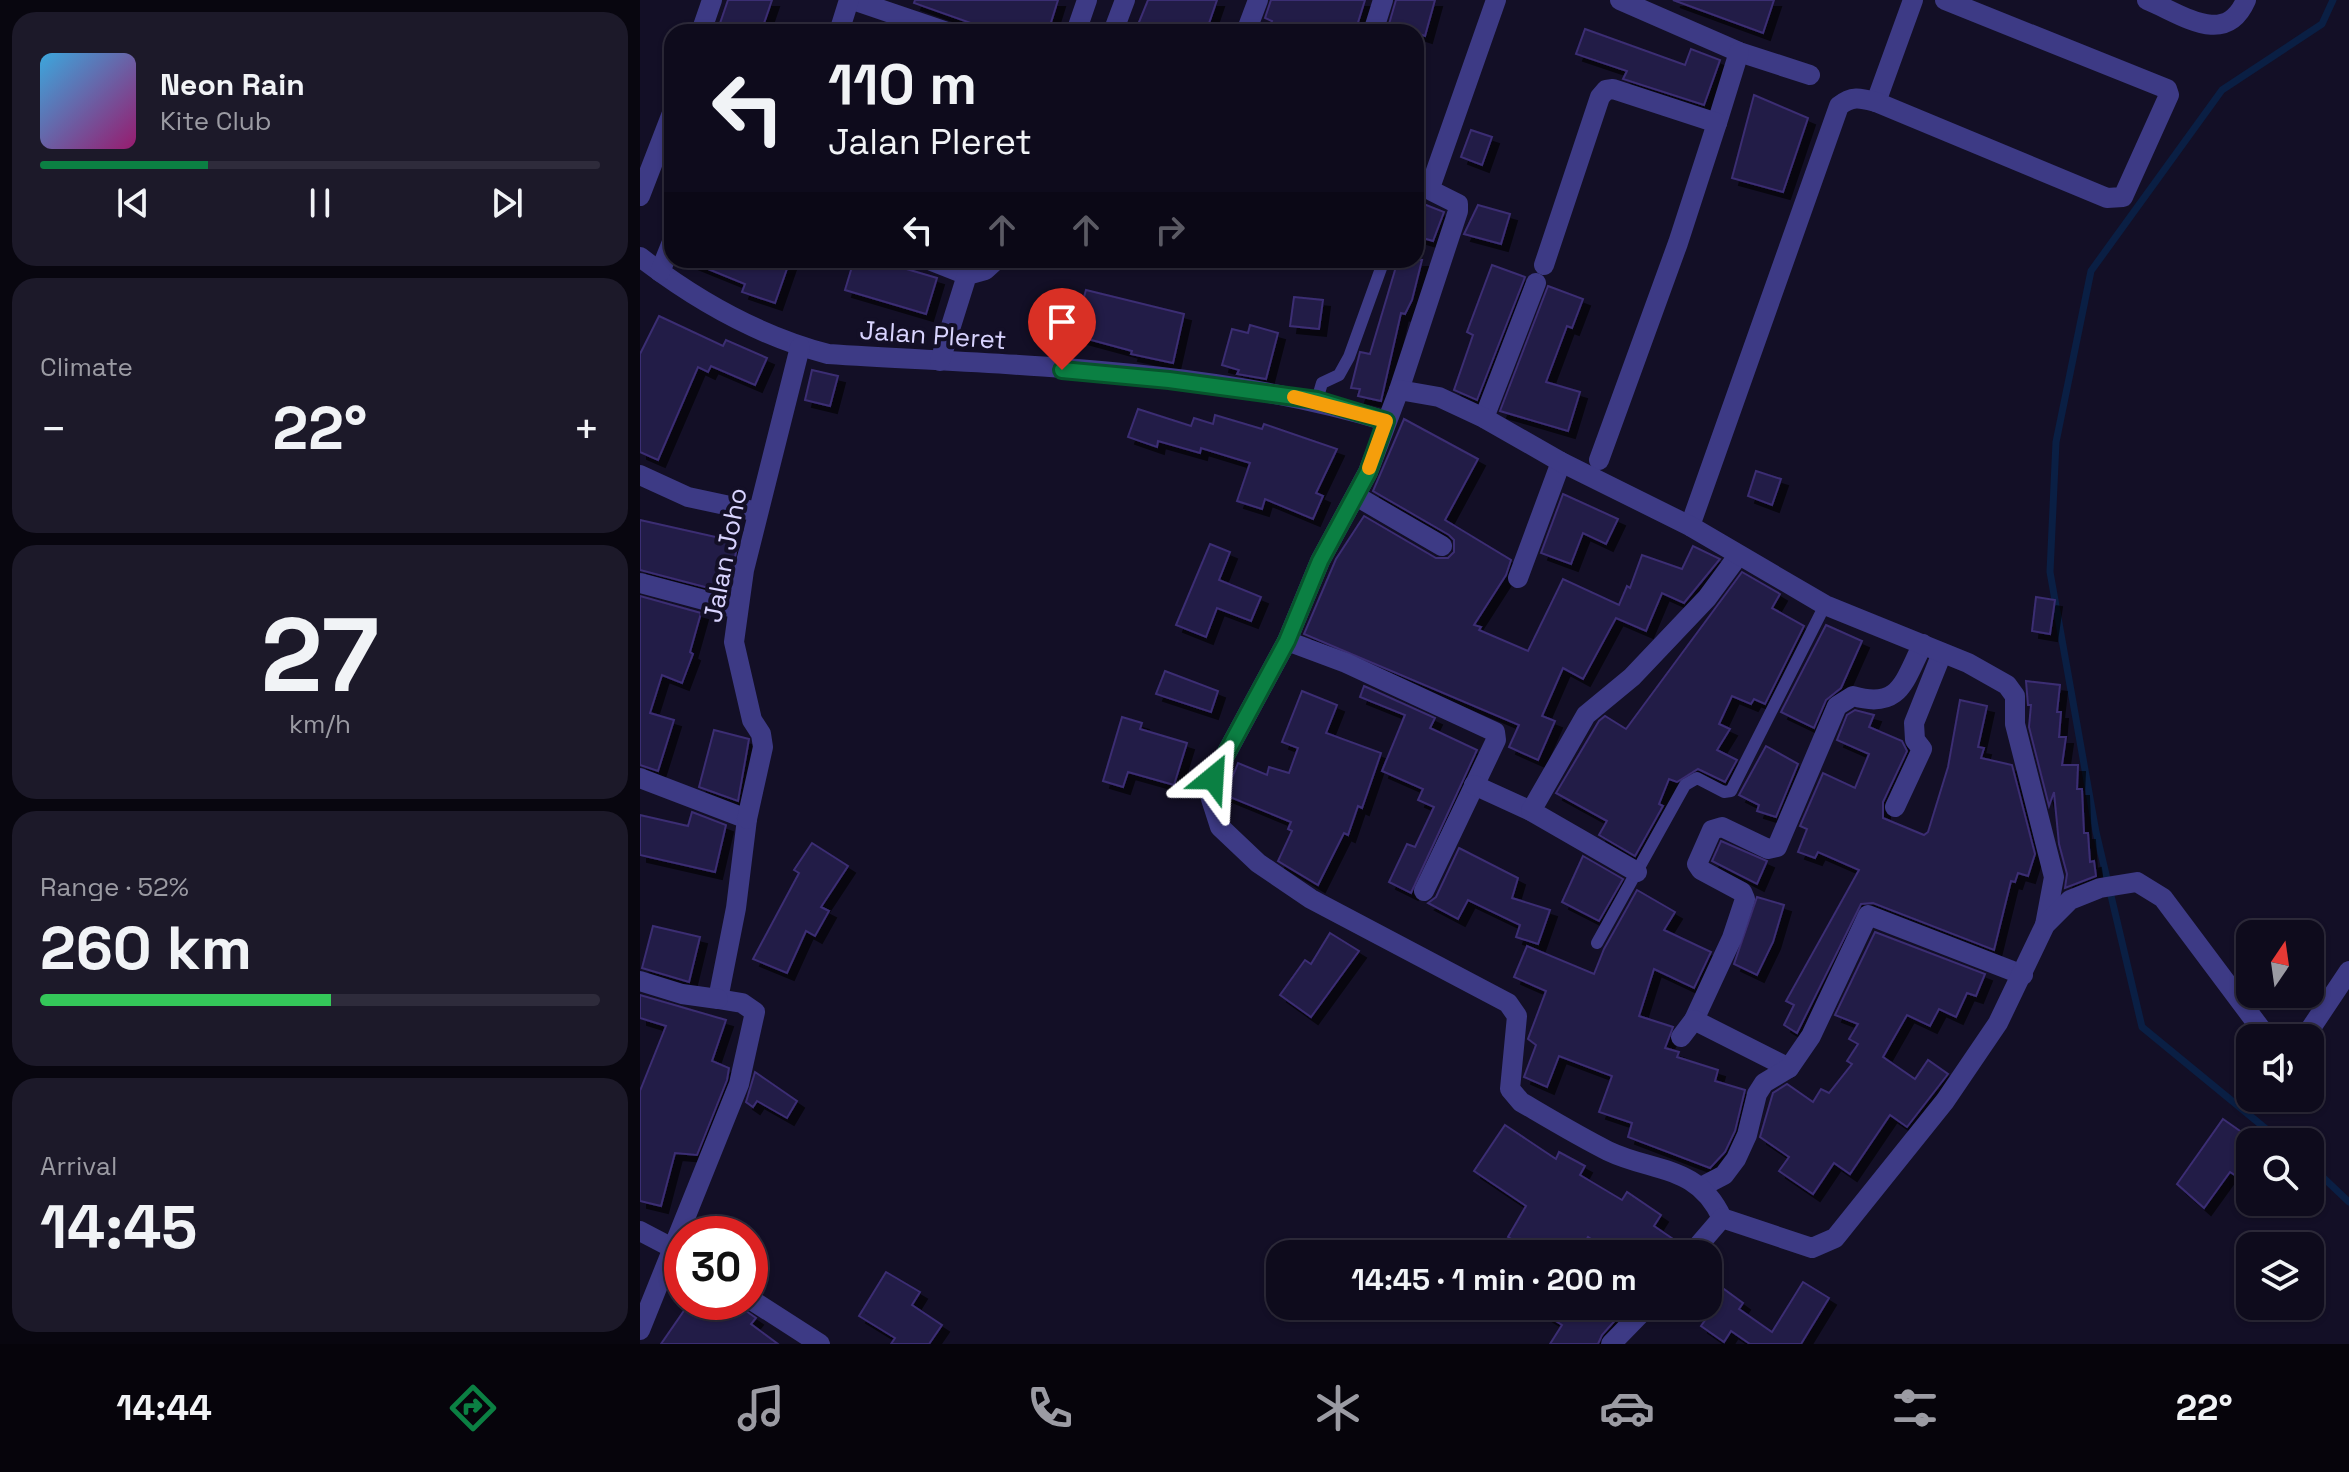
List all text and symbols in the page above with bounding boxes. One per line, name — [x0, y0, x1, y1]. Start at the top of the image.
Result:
text: 110 m — [828, 49, 977, 120]
icon: left — [696, 56, 800, 160]
text: Neon Rain — [160, 65, 305, 104]
text: Kite Club — [160, 104, 272, 138]
text: Jalan Pleret — [828, 119, 1032, 165]
icon: previous — [111, 181, 155, 225]
icon: pause — [298, 181, 342, 225]
icon: next — [485, 181, 529, 225]
icon: left — [896, 208, 940, 252]
icon: ahead — [980, 208, 1024, 252]
icon: ahead — [1064, 208, 1108, 252]
icon: right — [1148, 208, 1192, 252]
pin — [1028, 288, 1096, 370]
icon: arrive — [1040, 300, 1084, 344]
street label: Jalan Pleret — [858, 313, 1008, 357]
text: Climate — [40, 350, 133, 384]
text: 22° — [273, 390, 367, 467]
text: − — [40, 401, 67, 457]
text: + — [573, 401, 600, 457]
street label: Jalan Joho — [695, 485, 755, 625]
text: 27 — [261, 589, 379, 721]
text: km/h — [289, 707, 351, 741]
position arrow — [1171, 736, 1255, 820]
text: Range · 52% — [40, 870, 189, 904]
text: 260 km — [40, 910, 252, 987]
north arrow — [2236, 920, 2324, 1008]
map controls — [2236, 920, 2324, 1320]
button: sound — [2236, 1024, 2324, 1112]
button: search — [2236, 1128, 2324, 1216]
text: Arrival — [40, 1149, 117, 1183]
text: 14:45 — [40, 1189, 197, 1266]
speed limit sign: 30 — [664, 1216, 768, 1320]
button: layers — [2236, 1232, 2324, 1320]
text: 14:45 · 1 min · 200 m — [1351, 1260, 1637, 1299]
icon: directions — [445, 1380, 501, 1436]
icon: music — [733, 1380, 789, 1436]
icon: phone — [1022, 1380, 1078, 1436]
icon: climate — [1310, 1380, 1366, 1436]
icon: car — [1599, 1380, 1655, 1436]
icon: filters — [1887, 1380, 1943, 1436]
text: 14:44 — [116, 1385, 212, 1431]
text: 22° — [2176, 1385, 2233, 1431]

